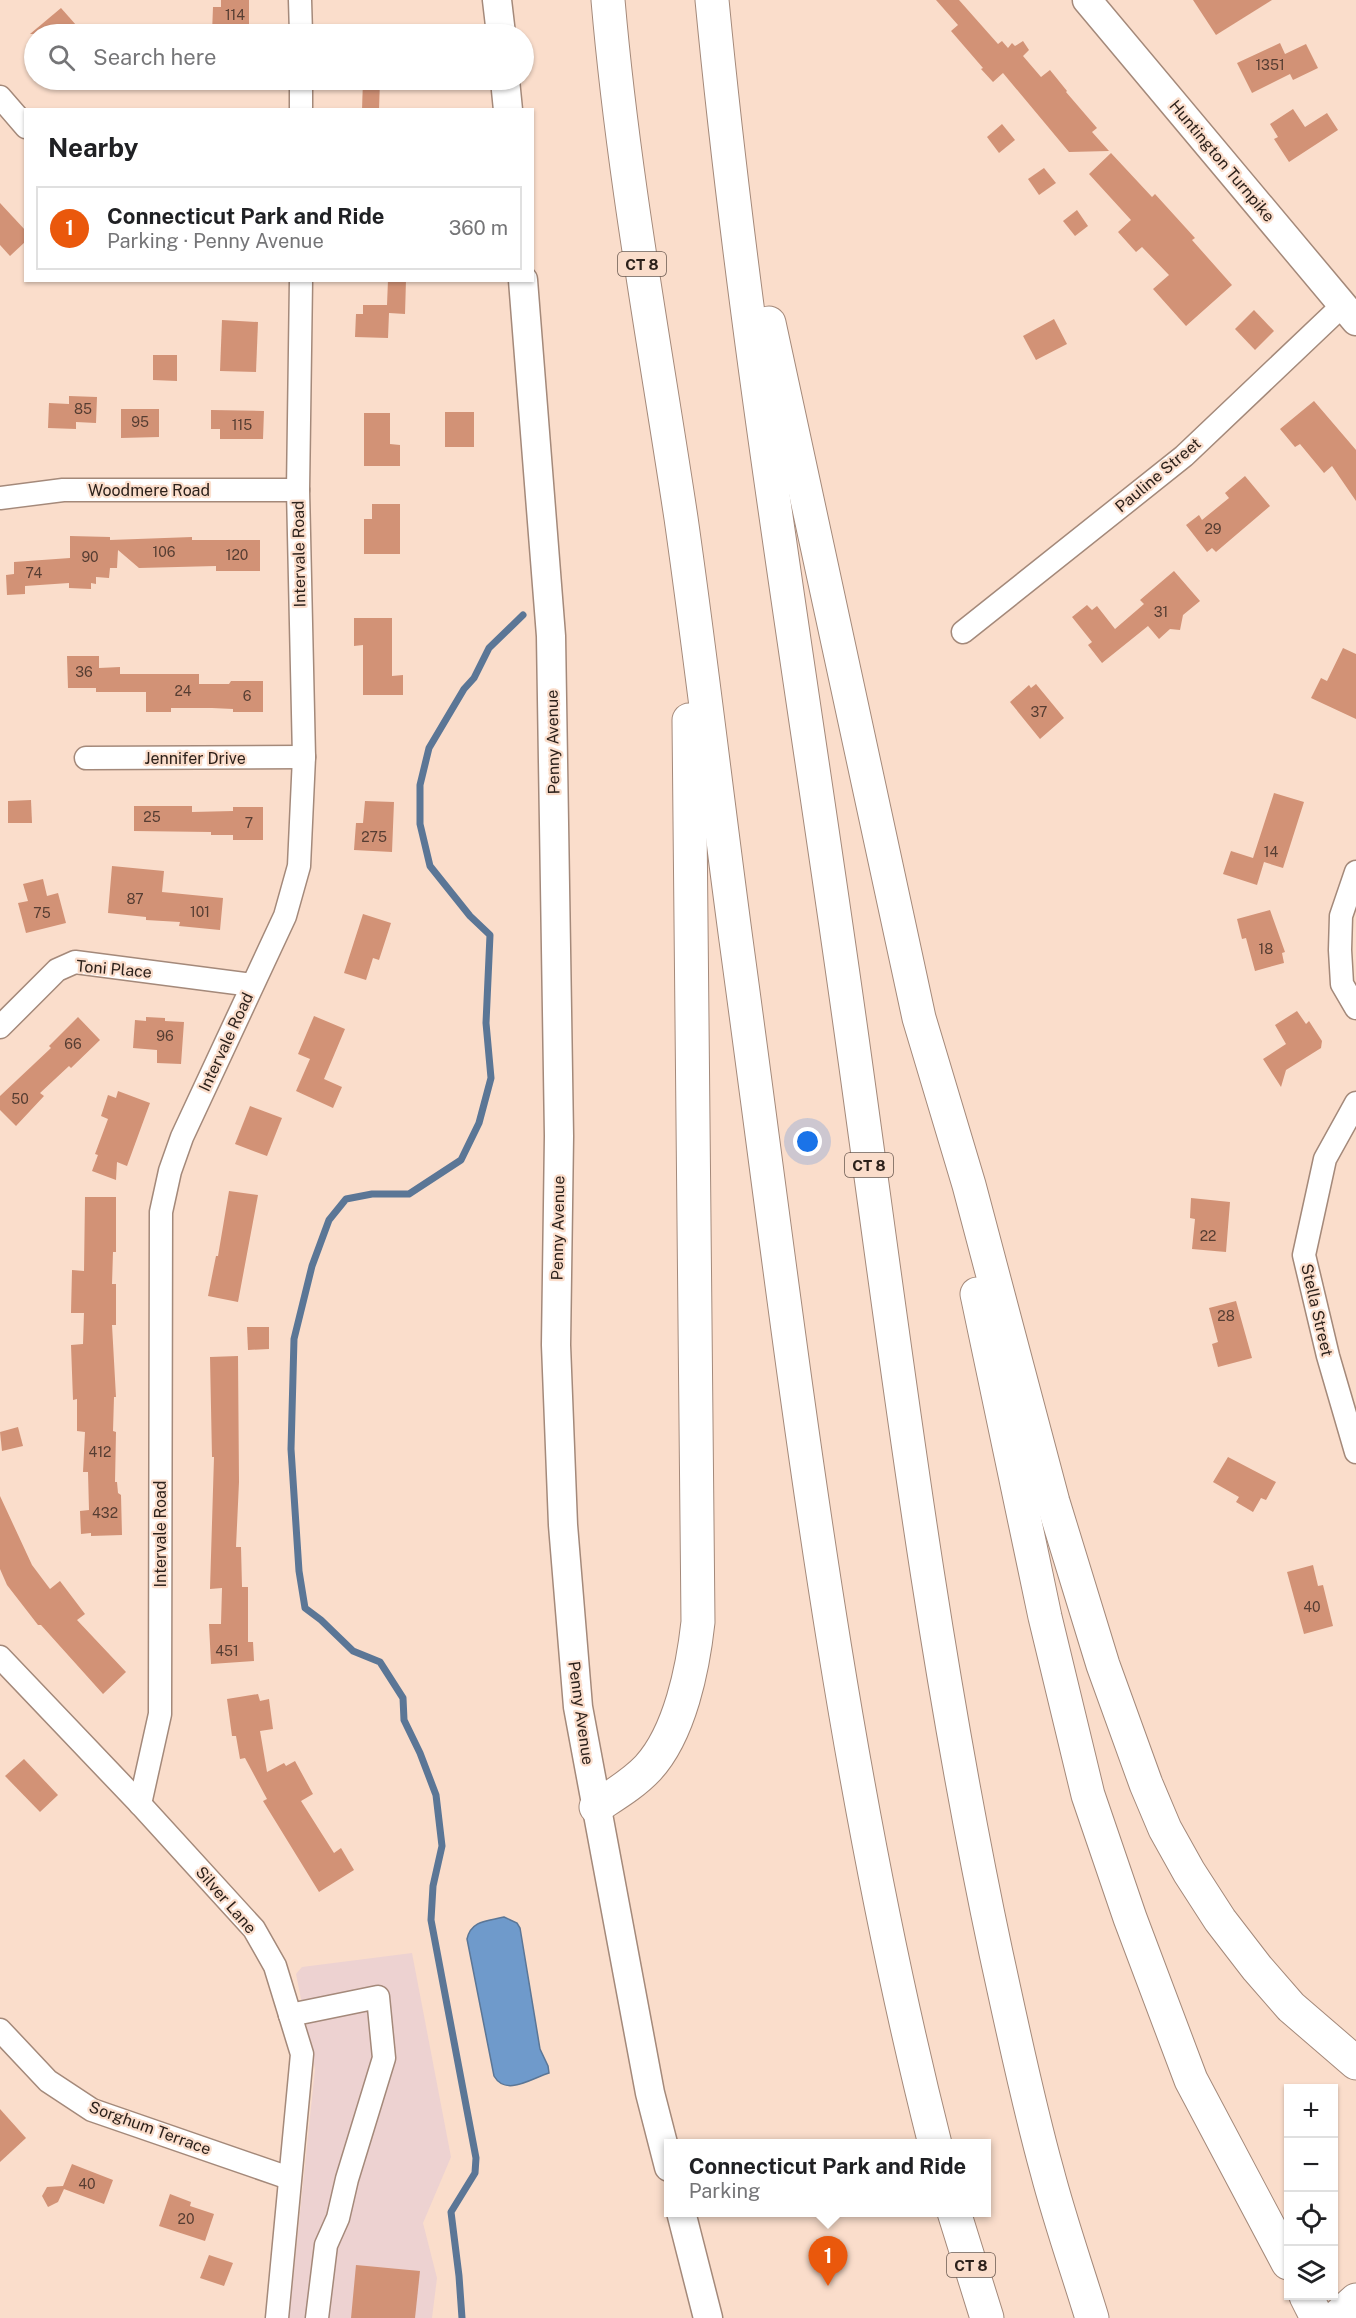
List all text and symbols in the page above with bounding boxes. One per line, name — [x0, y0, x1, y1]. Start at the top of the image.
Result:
house number: 114 — [225, 7, 245, 23]
search box — [24, 24, 534, 90]
icon: search — [45, 41, 78, 74]
text: Search here — [93, 44, 217, 70]
house number: 1351 — [1255, 57, 1285, 73]
street label: Huntington Turnpike — [1166, 96, 1278, 226]
text: Nearby — [48, 132, 138, 163]
text: Connecticut Park and Ride — [107, 203, 385, 229]
text: 1 — [65, 216, 74, 240]
text: 360 m — [449, 216, 508, 240]
text: Parking · Penny Avenue — [107, 229, 324, 253]
road number: CT 8 — [618, 252, 666, 276]
house number: 85 — [74, 401, 92, 417]
house number: 95 — [131, 414, 149, 430]
house number: 115 — [232, 417, 252, 433]
street label: Pauline Street — [1111, 434, 1205, 516]
street label: Woodmere Road — [88, 481, 210, 500]
street label: Intervale Road — [289, 500, 309, 608]
house number: 29 — [1204, 521, 1222, 537]
house number: 106 — [153, 544, 176, 560]
house number: 120 — [226, 547, 248, 563]
house number: 90 — [81, 549, 99, 565]
house number: 74 — [26, 565, 43, 581]
house number: 31 — [1154, 604, 1168, 620]
house number: 36 — [75, 664, 93, 680]
house number: 24 — [174, 683, 192, 699]
house number: 6 — [243, 688, 252, 704]
street label: Penny Avenue — [543, 690, 563, 794]
house number: 37 — [1031, 704, 1047, 720]
street label: Jennifer Drive — [144, 749, 246, 768]
house number: 25 — [143, 809, 161, 825]
house number: 7 — [245, 815, 253, 831]
house number: 275 — [361, 829, 387, 845]
house number: 14 — [1264, 844, 1278, 860]
house number: 87 — [126, 891, 144, 907]
house number: 101 — [190, 904, 210, 920]
house number: 75 — [33, 905, 51, 921]
house number: 18 — [1259, 941, 1273, 957]
street label: Toni Place — [75, 956, 153, 982]
street label: Intervale Road — [195, 990, 257, 1094]
house number: 96 — [156, 1028, 174, 1044]
house number: 66 — [64, 1036, 82, 1052]
house number: 50 — [11, 1091, 29, 1107]
your location — [793, 1127, 822, 1156]
road number: CT 8 — [845, 1153, 893, 1177]
street label: Penny Avenue — [548, 1176, 568, 1280]
house number: 22 — [1200, 1228, 1216, 1244]
street label: Stella Street — [1297, 1262, 1337, 1358]
house number: 28 — [1217, 1308, 1235, 1324]
house number: 412 — [89, 1444, 111, 1460]
street label: Intervale Road — [151, 1481, 170, 1587]
house number: 432 — [92, 1505, 118, 1521]
house number: 40 — [1303, 1599, 1321, 1615]
house number: 451 — [215, 1643, 239, 1659]
street label: Penny Avenue — [564, 1660, 598, 1766]
street label: Silver Lane — [192, 1863, 260, 1937]
map controls — [1284, 2084, 1338, 2300]
button: + — [1284, 2084, 1338, 2138]
street label: Sorghum Terrace — [86, 2097, 214, 2159]
button: − — [1284, 2138, 1338, 2192]
popup — [664, 2139, 991, 2217]
text: Connecticut Park and Ride — [689, 2153, 966, 2179]
house number: 40 — [78, 2176, 96, 2192]
text: Parking — [689, 2179, 760, 2203]
button: locate — [1284, 2192, 1338, 2246]
house number: 20 — [178, 2211, 194, 2227]
pin: 1 — [808, 2236, 848, 2286]
button: layers — [1284, 2246, 1338, 2300]
road number: CT 8 — [947, 2253, 995, 2277]

